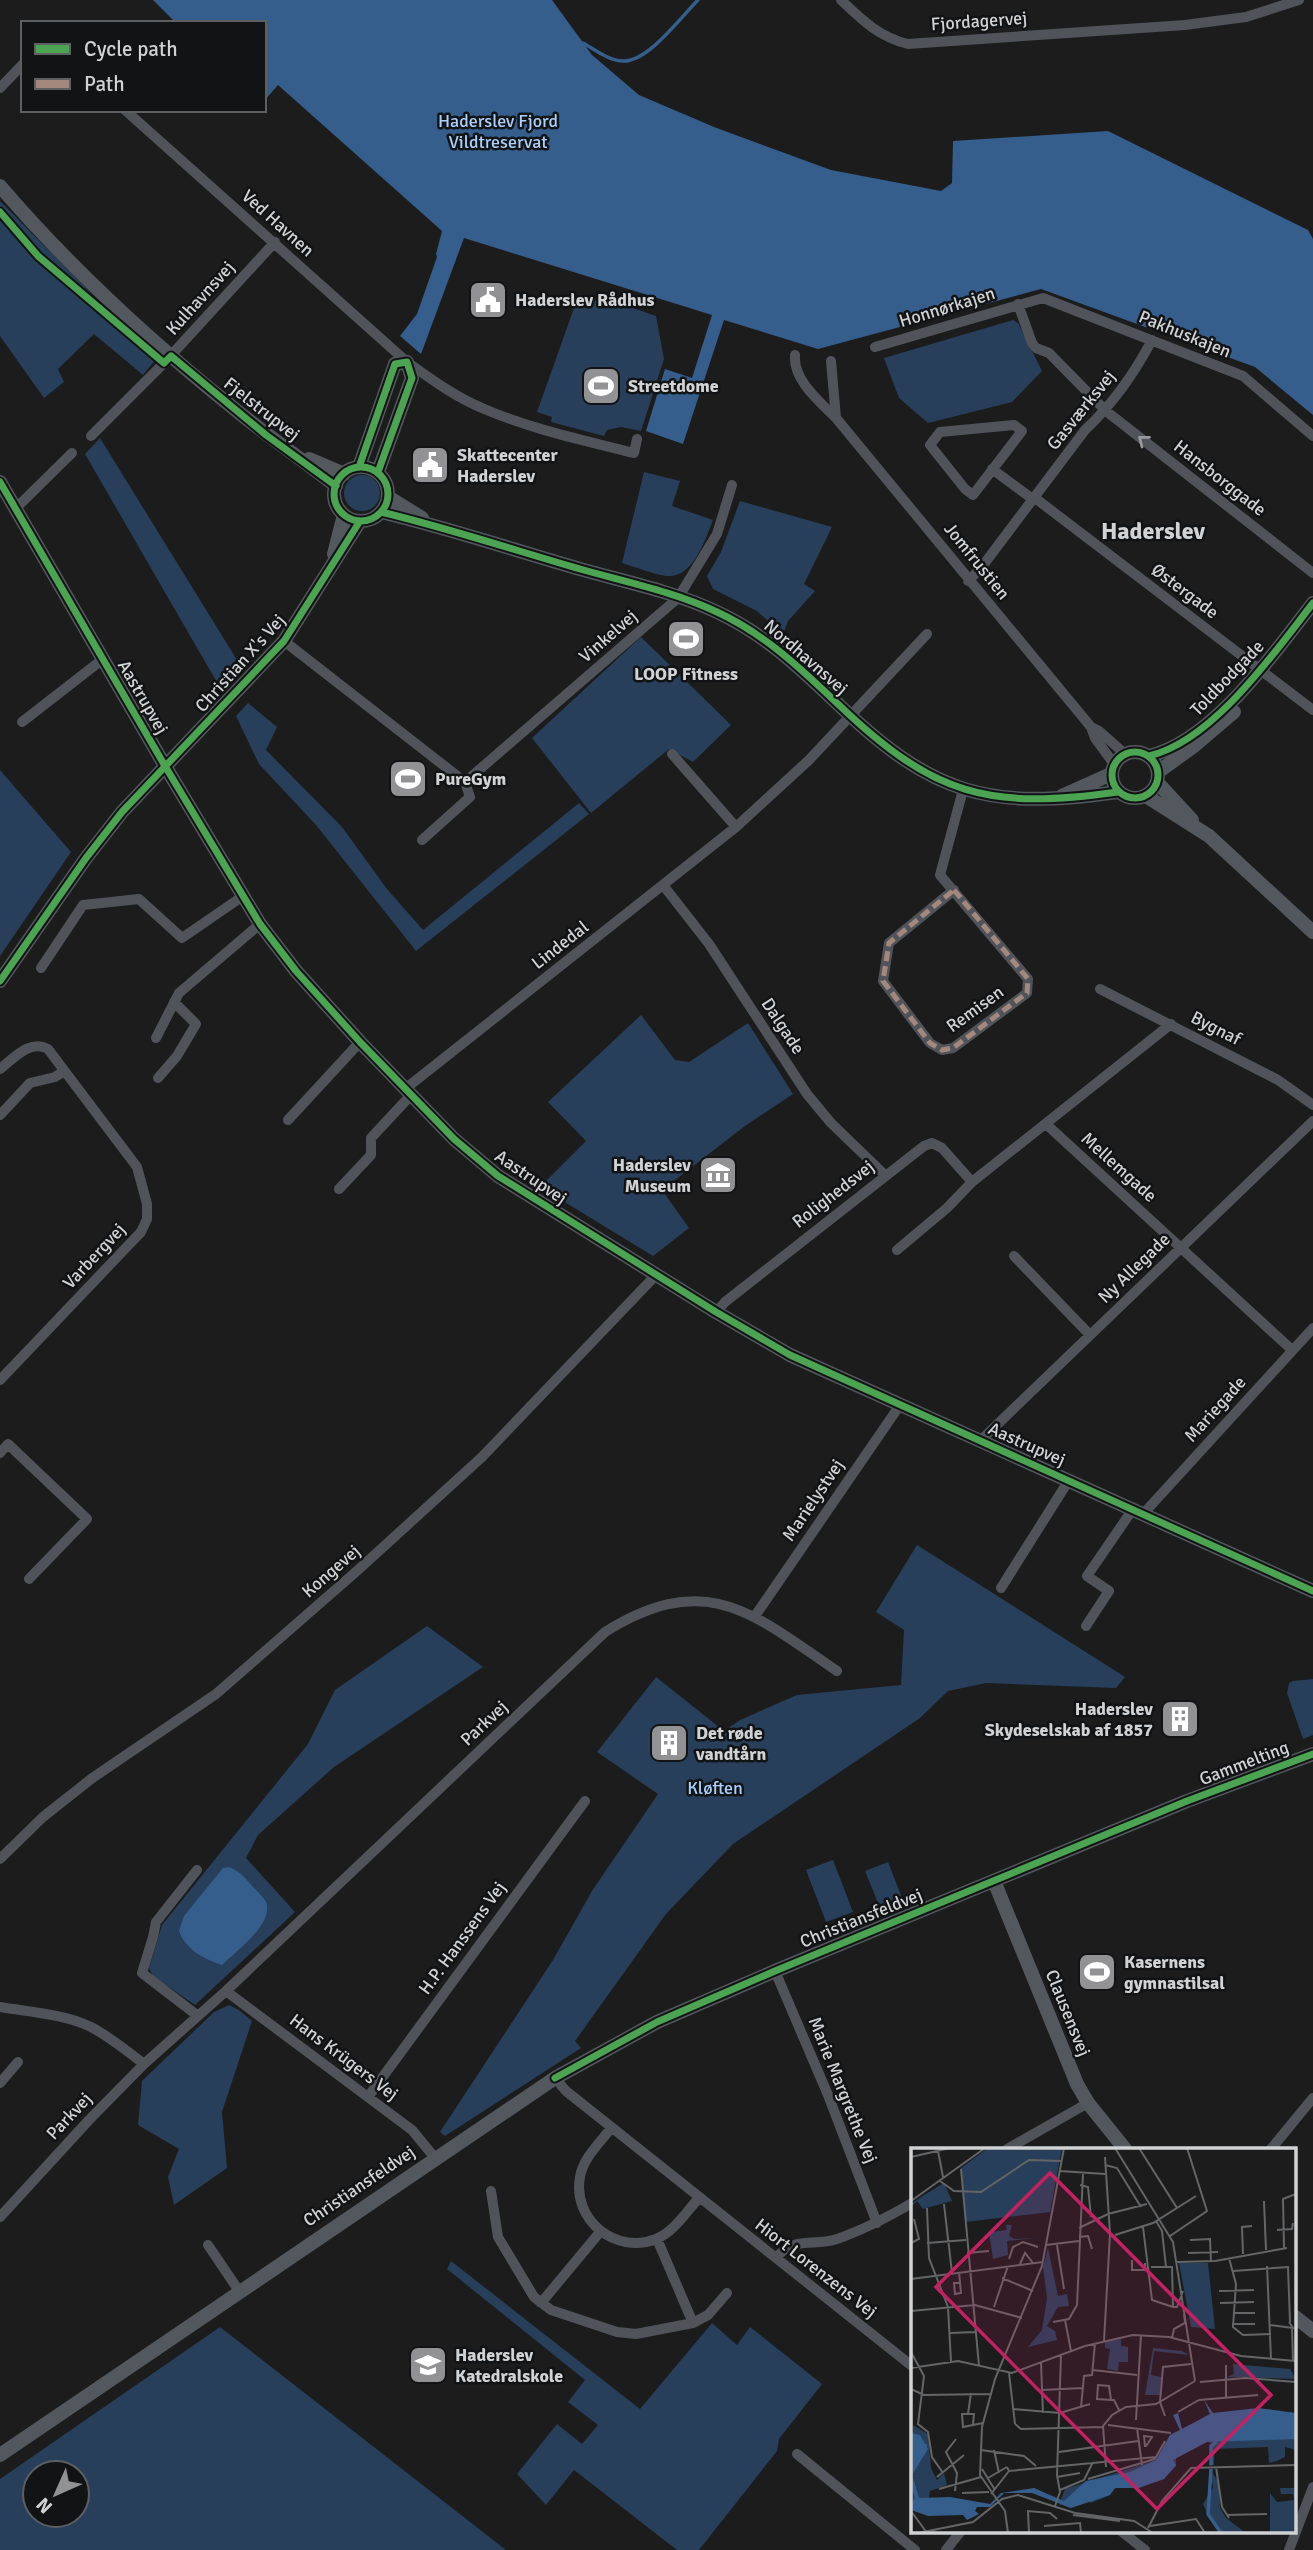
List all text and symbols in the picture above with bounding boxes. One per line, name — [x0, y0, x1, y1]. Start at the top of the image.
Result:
street label: Fjordagervej — [930, 7, 1028, 35]
legend — [21, 21, 266, 112]
text: Cycle path — [84, 36, 178, 62]
text: Path — [84, 71, 125, 97]
park label: Haderslev Fjord Vildtreservat — [438, 110, 558, 153]
street label: Ved Havnen — [237, 185, 319, 261]
street label: Kulhavnsvej — [161, 256, 239, 340]
public building icon: Haderslev Rådhus — [467, 279, 509, 321]
street label: Honnørkajen — [896, 282, 998, 332]
place label: Haderslev Rådhus — [515, 289, 655, 311]
street label: Pakhuskajen — [1136, 306, 1234, 362]
sports icon: Streetdome — [580, 365, 622, 407]
street label: Gasværksvej — [1042, 366, 1120, 454]
street label: Fjelstrupvej — [219, 372, 305, 446]
place label: Streetdome — [628, 375, 719, 397]
street label: Hansborggade — [1170, 435, 1270, 521]
one-way arrow — [1139, 436, 1151, 449]
public building icon: Skattecenter Haderslev — [409, 444, 451, 486]
place label: Skattecenter Haderslev — [457, 444, 559, 487]
district label: Haderslev — [1101, 516, 1206, 546]
street label: Jomfrustien — [939, 518, 1015, 604]
street label: Østergade — [1147, 559, 1223, 623]
street label: Vinkelvej — [574, 605, 642, 667]
street label: Christian X's Vej — [190, 610, 290, 716]
street label: Nordhavnsvej — [760, 615, 852, 699]
sports icon: LOOP Fitness — [665, 618, 707, 660]
street label: Toldbodgade — [1185, 635, 1269, 721]
street label: Aastrupvej — [113, 656, 173, 738]
place label: LOOP Fitness — [634, 663, 738, 685]
sports icon: PureGym — [387, 758, 429, 800]
place label: PureGym — [435, 768, 506, 790]
street label: Lindedal — [527, 916, 593, 974]
street label: Remisen — [942, 981, 1008, 1037]
street label: Dalgade — [757, 994, 809, 1058]
street label: Bygnaf — [1187, 1006, 1246, 1050]
street label: Mellemgade — [1077, 1127, 1161, 1207]
street label: Aastrupvej — [491, 1145, 571, 1209]
place label: Haderslev Museum — [613, 1154, 691, 1197]
museum icon: Haderslev Museum — [697, 1154, 739, 1196]
street label: Rolighedsvej — [788, 1155, 878, 1233]
street label: Varbergvej — [58, 1219, 130, 1293]
street label: Ny Allegade — [1093, 1228, 1175, 1308]
street label: Mariegade — [1180, 1371, 1250, 1447]
street label: Aastrupvej — [985, 1417, 1069, 1471]
street label: Marielystvej — [778, 1455, 848, 1545]
street label: Kongevej — [297, 1540, 365, 1602]
street label: Parkvej — [456, 1696, 512, 1750]
place label: Haderslev Skydeselskab af 1857 — [985, 1698, 1153, 1741]
building icon: Haderslev Skydeselskab af 1857 — [1159, 1698, 1201, 1740]
building icon: Det røde vandtårn — [648, 1722, 690, 1764]
place label: Det røde vandtårn — [695, 1722, 766, 1765]
street label: Gammelting — [1196, 1736, 1292, 1790]
park label: Kløften — [687, 1777, 743, 1799]
street label: H.P. Hanssens Vej — [414, 1877, 510, 1999]
street label: Christiansfeldvej — [797, 1883, 925, 1953]
sports icon: Kasernens gymnastilsal — [1076, 1951, 1118, 1993]
place label: Kasernens gymnastilsal — [1124, 1951, 1225, 1994]
street label: Clausensvej — [1041, 1966, 1095, 2060]
street label: Hans Krügers Vej — [285, 2009, 403, 2105]
street label: Marie Margrethe Vej — [804, 2014, 882, 2166]
street label: Parkvej — [42, 2088, 96, 2144]
street label: Christiansfeldvej — [299, 2141, 419, 2231]
inset map — [911, 2148, 1296, 2532]
street label: Hiort Lorenzens Vej — [751, 2213, 881, 2323]
school or university icon: Haderslev Katedralskole — [407, 2344, 449, 2386]
place label: Haderslev Katedralskole — [455, 2344, 563, 2387]
north arrow — [21, 2459, 91, 2529]
text: N — [32, 2492, 58, 2518]

